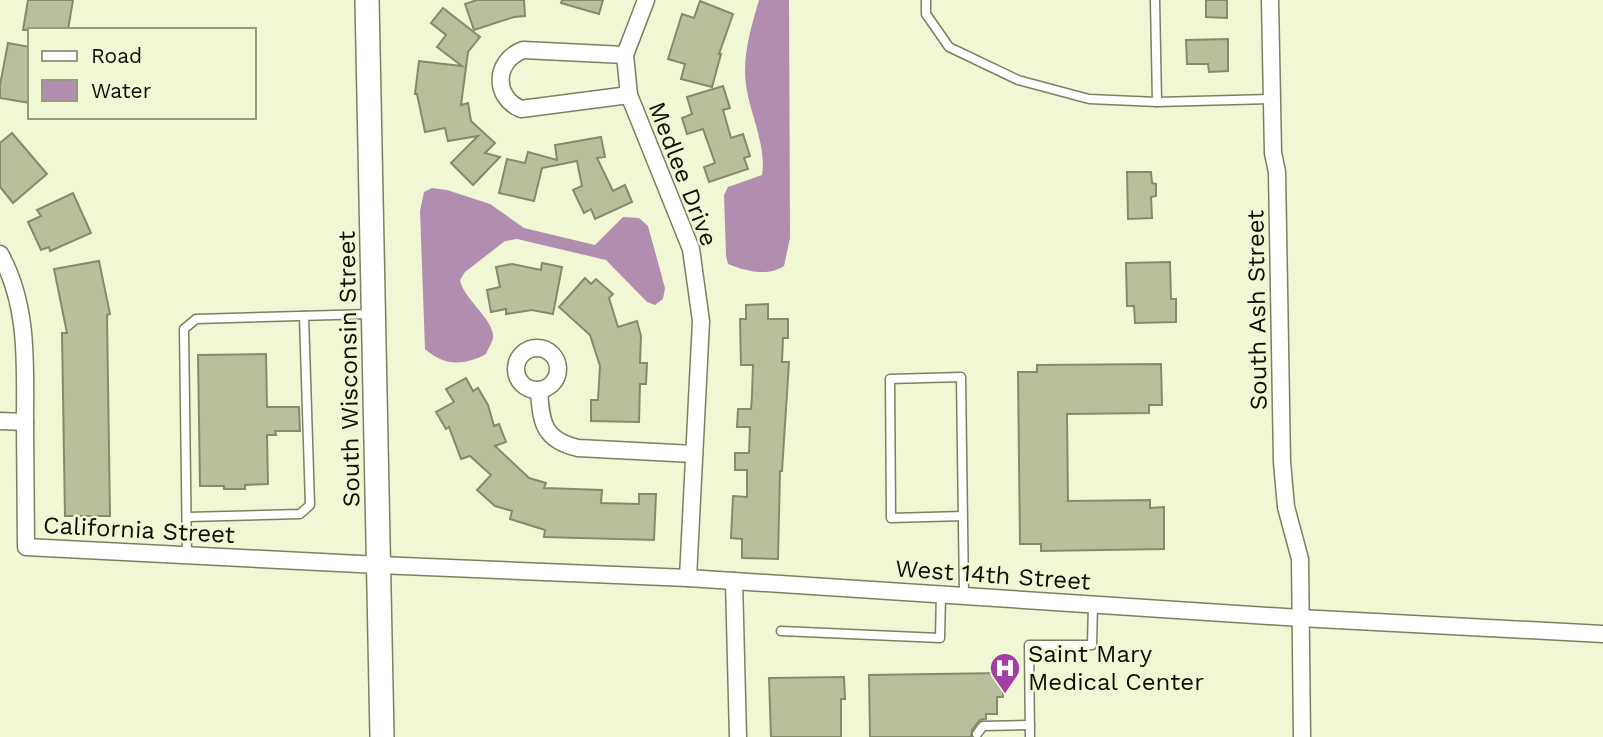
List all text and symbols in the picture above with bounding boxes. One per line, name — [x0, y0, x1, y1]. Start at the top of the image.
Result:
legend — [28, 28, 256, 119]
text: Road — [91, 43, 142, 68]
text: Water — [91, 78, 152, 103]
street label: Medlee Drive — [643, 98, 723, 250]
street label: South Ash Street — [1241, 210, 1273, 410]
street label: South Wisconsin Street — [333, 231, 365, 507]
street label: California Street — [43, 511, 235, 549]
street label: West 14th Street — [894, 554, 1092, 596]
place label: Saint Mary Medical Center — [1028, 640, 1204, 696]
hospital icon: Saint Mary Medical Center — [988, 651, 1022, 695]

